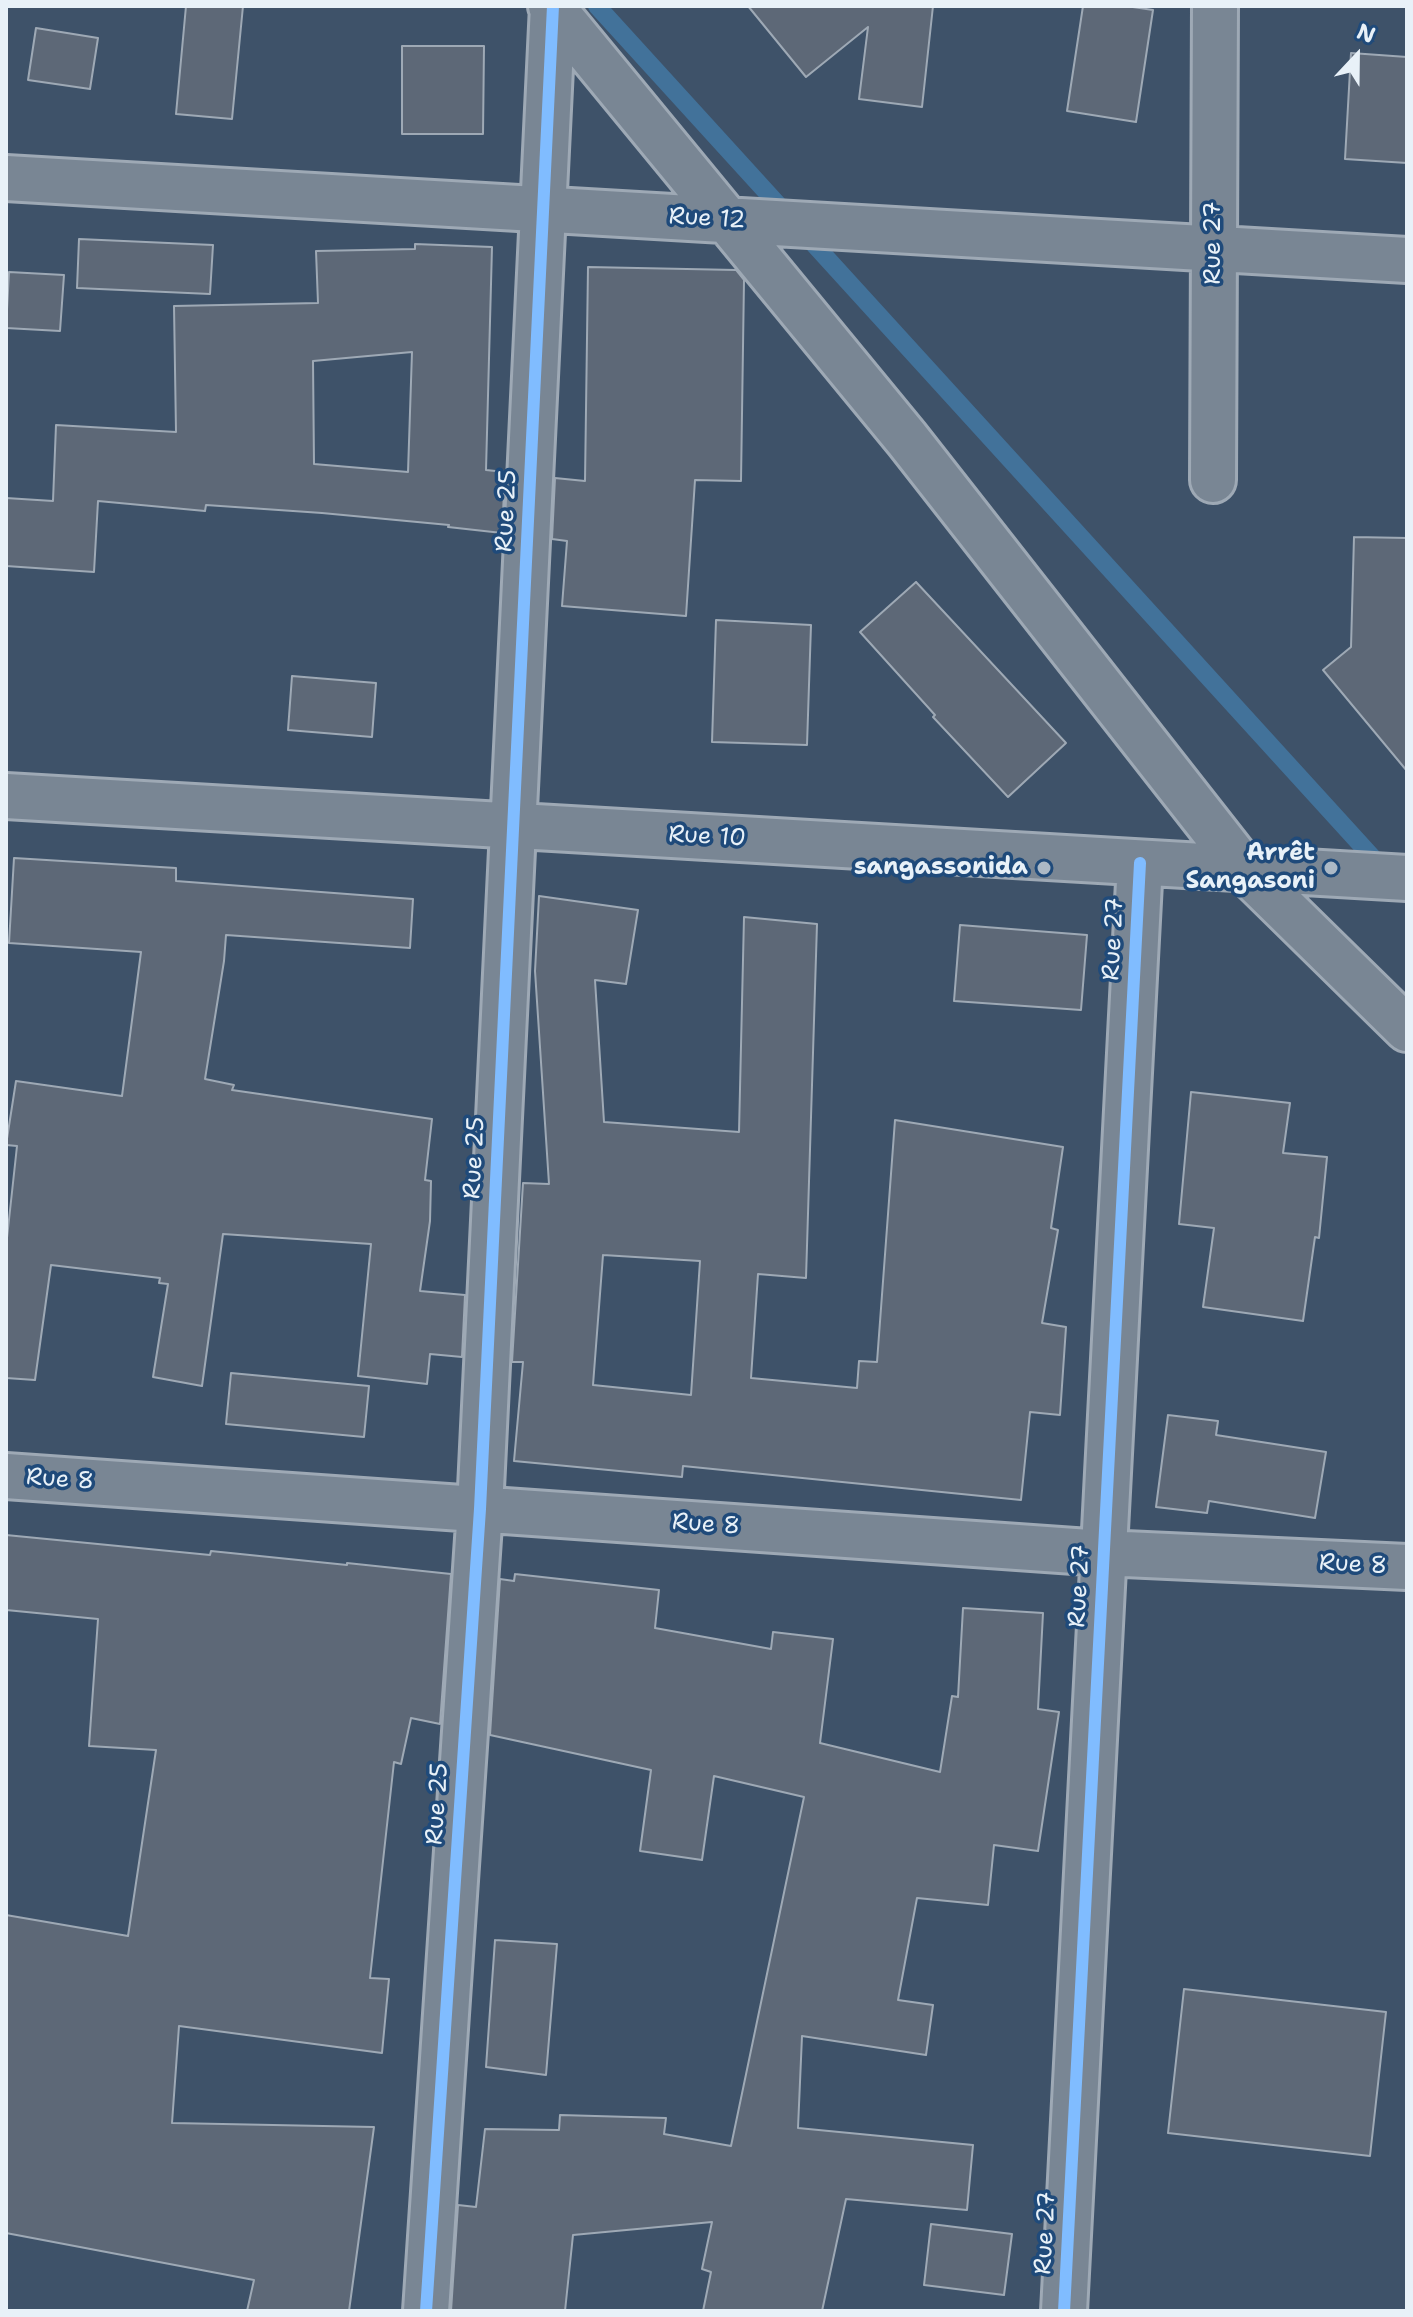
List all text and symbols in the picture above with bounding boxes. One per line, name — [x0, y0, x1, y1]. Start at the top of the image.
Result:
north arrow — [1317, 16, 1397, 96]
text: N — [1353, 17, 1380, 50]
street label: Rue 27 — [1200, 201, 1228, 285]
street label: Rue 12 — [668, 203, 746, 235]
street label: Rue 25 — [490, 469, 524, 553]
street label: Rue 10 — [667, 821, 747, 853]
place label: Arrêt Sangasoni — [1186, 840, 1315, 896]
place label: sangassonida — [854, 854, 1028, 882]
marker: sangassonida — [1035, 859, 1053, 877]
marker: Arrêt Sangasoni — [1322, 859, 1340, 877]
street label: Rue 27 — [1097, 897, 1131, 981]
street label: Rue 25 — [458, 1116, 492, 1200]
street label: Rue 8 — [25, 1463, 95, 1497]
street label: Rue 8 — [671, 1508, 741, 1542]
street label: Rue 27 — [1063, 1544, 1097, 1628]
street label: Rue 8 — [1318, 1549, 1388, 1581]
street label: Rue 25 — [421, 1762, 455, 1846]
street label: Rue 27 — [1029, 2191, 1063, 2275]

